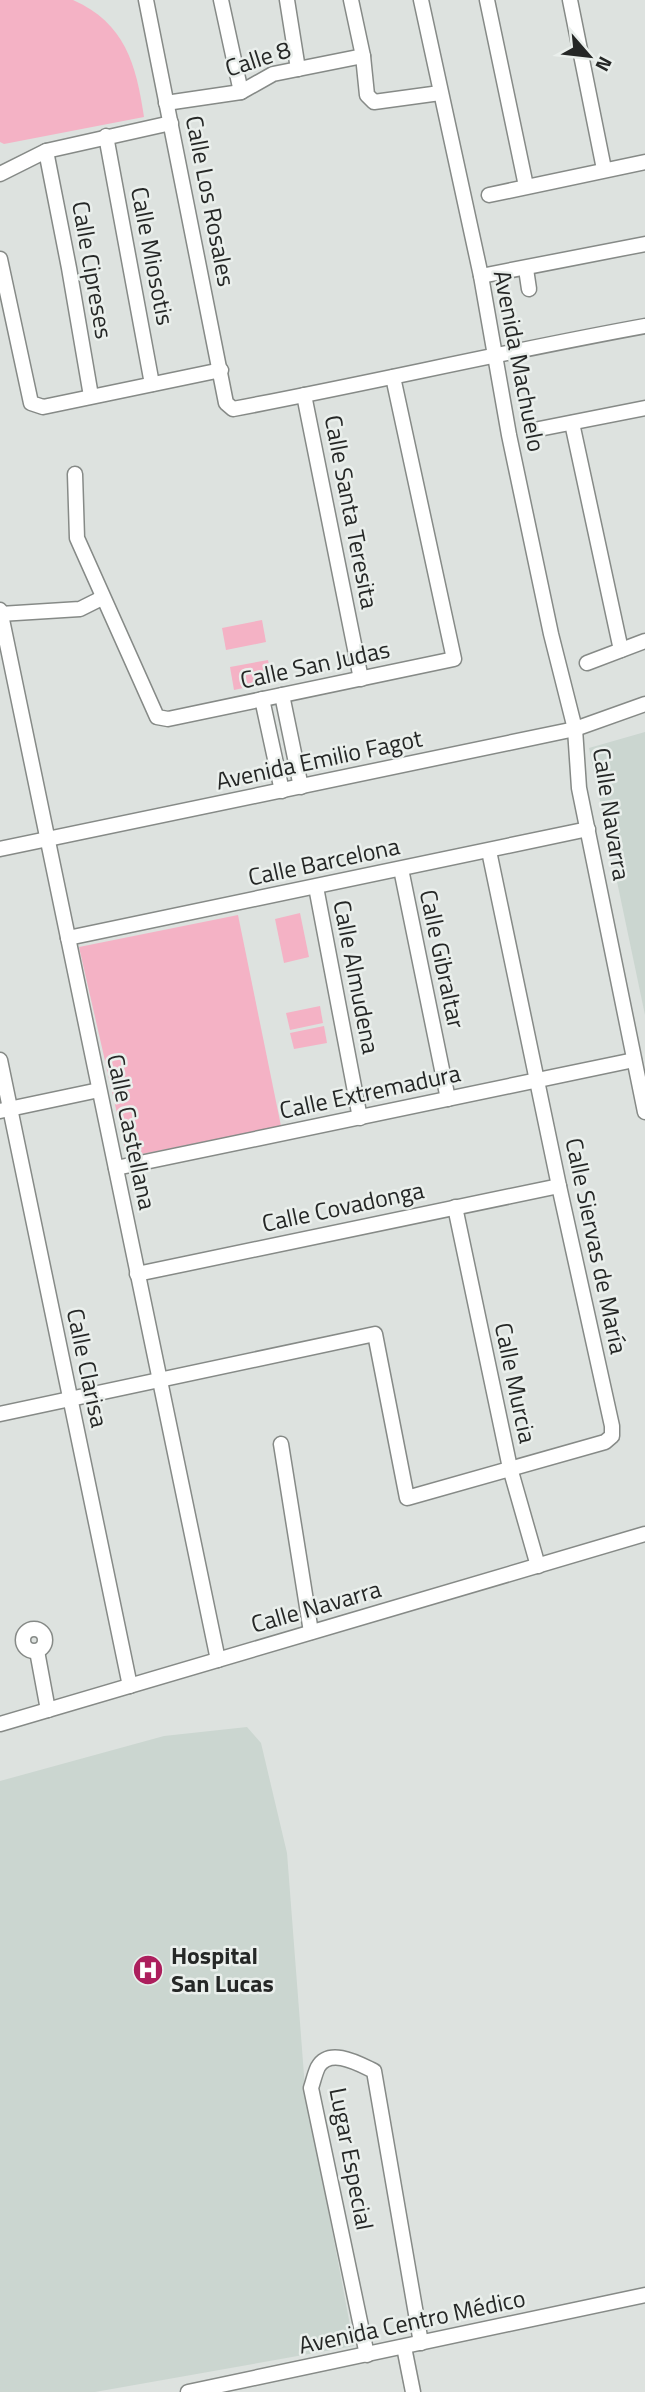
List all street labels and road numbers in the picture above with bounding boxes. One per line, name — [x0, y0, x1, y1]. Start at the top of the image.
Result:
street label: Calle 8 — [220, 31, 295, 86]
street label: Calle Los Rosales — [177, 112, 245, 289]
street label: Calle Miosotis — [122, 184, 184, 328]
street label: Calle Cipreses — [63, 198, 123, 341]
street label: Avenida Machuelo — [485, 267, 555, 455]
street label: Calle Santa Teresita — [316, 412, 388, 612]
street label: Calle San Judas — [237, 631, 393, 697]
street label: Avenida Emilio Fagot — [212, 719, 426, 798]
street label: Calle Navarra — [584, 745, 640, 883]
street label: Calle Barcelona — [245, 827, 403, 895]
street label: Calle Gibraltar — [411, 886, 475, 1031]
street label: Calle Almudena — [324, 897, 390, 1057]
street label: Calle Castellana — [98, 1051, 166, 1213]
street label: Calle Extremadura — [276, 1054, 464, 1128]
street label: Calle Siervas de María — [557, 1134, 637, 1357]
street label: Calle Covadonga — [258, 1171, 427, 1241]
street label: Calle Clarisa — [58, 1305, 118, 1431]
street label: Calle Murcia — [486, 1319, 546, 1446]
street label: Calle Navarra — [246, 1570, 385, 1642]
street label: Lugar Especial — [321, 2084, 383, 2233]
street label: Avenida Centro Médico — [295, 2279, 528, 2363]

